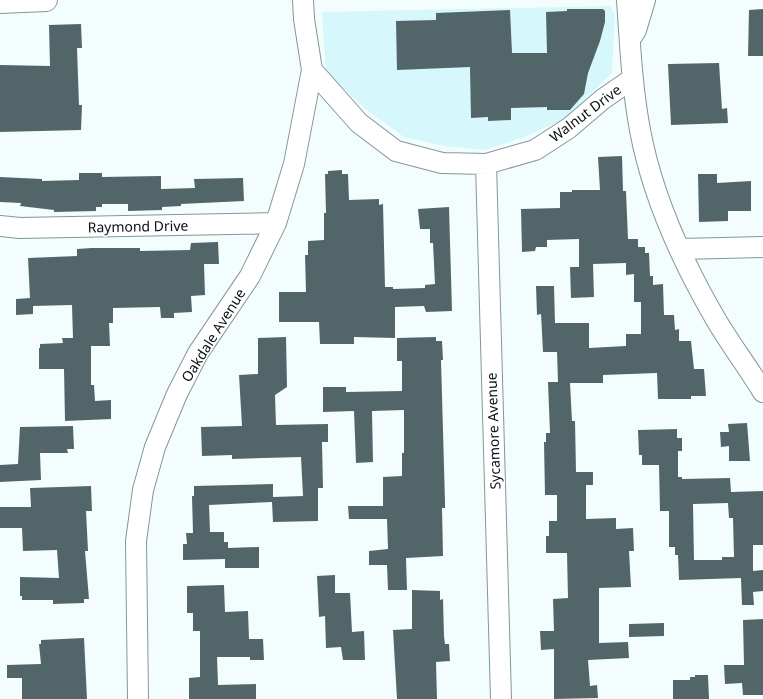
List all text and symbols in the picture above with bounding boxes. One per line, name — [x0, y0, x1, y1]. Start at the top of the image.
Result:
street label: Walnut Drive — [545, 80, 625, 146]
street label: Raymond Drive — [87, 216, 189, 236]
street label: Oakdale Avenue — [177, 284, 249, 385]
street label: Sycamore Avenue — [481, 372, 505, 490]

